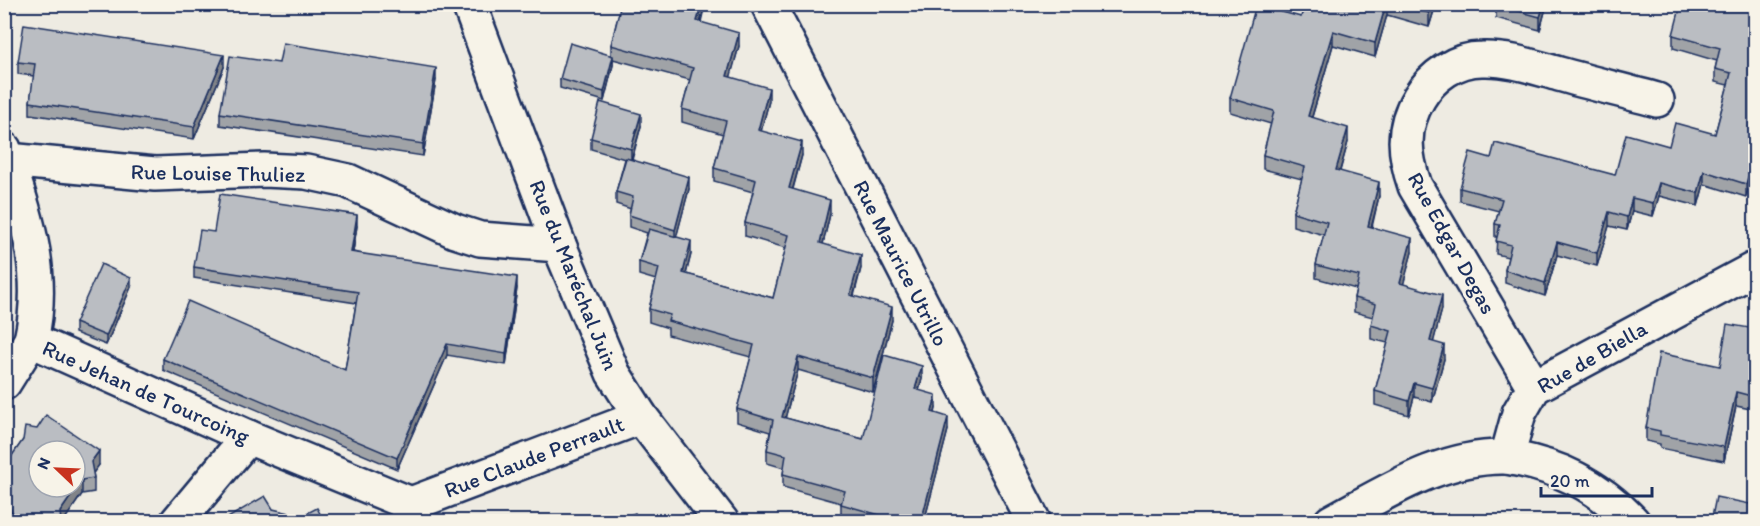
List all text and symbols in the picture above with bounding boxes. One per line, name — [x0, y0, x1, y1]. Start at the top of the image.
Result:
street label: Rue Louise Thuliez — [130, 158, 306, 188]
street label: Rue Edgar Degas — [1402, 167, 1502, 319]
street label: Rue Maurice Utrillo — [847, 175, 955, 351]
street label: Rue du Maréchal Juin — [523, 176, 625, 375]
street label: Rue de Biella — [1532, 314, 1652, 399]
street label: Rue Jehan de Tourcoing — [38, 334, 254, 450]
street label: Rue Claude Perrault — [440, 410, 628, 504]
north arrow — [27, 439, 87, 499]
text: N — [33, 455, 55, 472]
scale bar — [1541, 460, 1652, 498]
text: 20 m — [1550, 470, 1590, 492]

